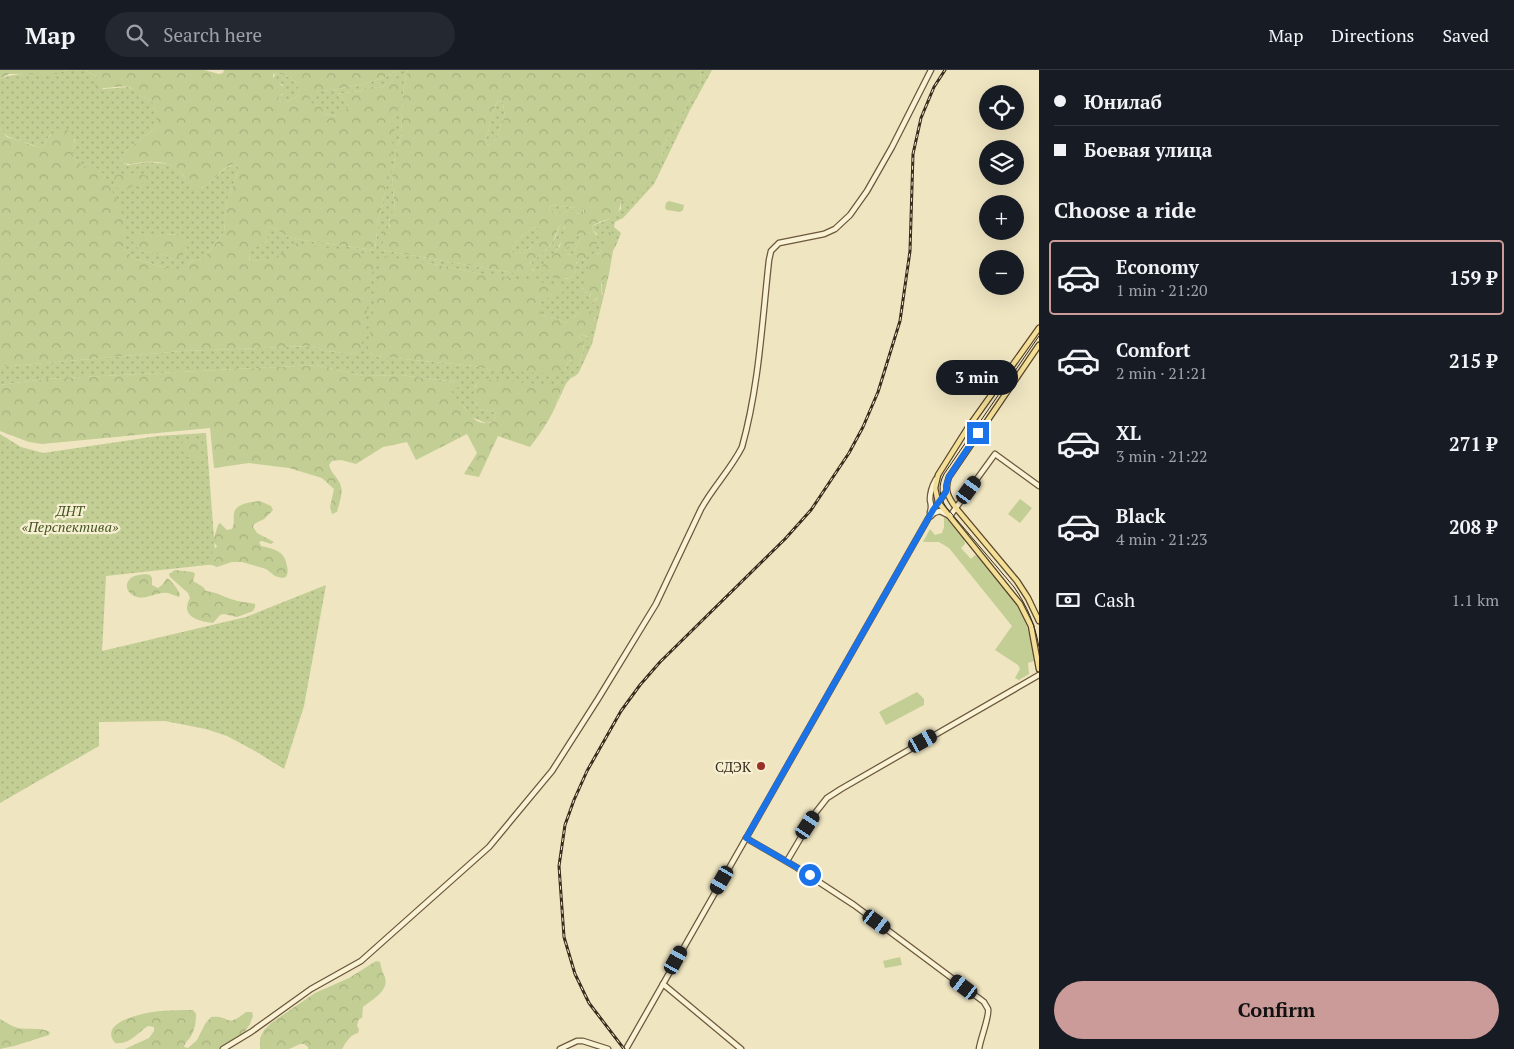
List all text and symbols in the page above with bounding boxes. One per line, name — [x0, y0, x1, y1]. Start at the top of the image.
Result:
search box — [105, 12, 455, 57]
text: Map — [25, 19, 75, 51]
icon: search — [123, 21, 151, 49]
text: Search here — [163, 22, 262, 47]
text: Map — [1268, 23, 1303, 47]
text: Directions — [1331, 23, 1414, 47]
text: Saved — [1442, 23, 1489, 47]
map controls — [979, 85, 1024, 295]
button: locate — [979, 85, 1024, 130]
text: Юнилаб — [1084, 89, 1162, 114]
text: Боевая улица — [1084, 137, 1212, 162]
button: layers — [979, 140, 1024, 185]
button: + — [979, 195, 1024, 240]
text: Choose a ride — [1054, 195, 1196, 224]
button: − — [979, 250, 1024, 295]
text: Economy — [1116, 254, 1199, 279]
icon: car — [1056, 255, 1101, 300]
text: 159 ₽ — [1449, 265, 1497, 290]
text: 1 min · 21:20 — [1116, 279, 1208, 301]
text: Comfort — [1116, 337, 1191, 362]
icon: car — [1056, 338, 1101, 383]
text: 215 ₽ — [1449, 348, 1497, 373]
callout: 3 min — [937, 360, 1019, 396]
text: 2 min · 21:21 — [1116, 362, 1208, 384]
text: 3 min — [955, 366, 999, 388]
text: XL — [1116, 420, 1141, 445]
icon: car — [1056, 421, 1101, 466]
route end — [967, 422, 989, 444]
text: 271 ₽ — [1449, 431, 1497, 456]
text: 3 min · 21:22 — [1116, 445, 1208, 467]
car — [954, 473, 983, 507]
park label: ДНТ «Перспектива» — [21, 501, 119, 536]
text: Black — [1116, 503, 1166, 528]
icon: car — [1056, 504, 1101, 549]
text: 208 ₽ — [1449, 514, 1497, 539]
text: 4 min · 21:23 — [1116, 528, 1208, 550]
icon: cash — [1054, 586, 1082, 614]
text: Cash — [1094, 587, 1135, 612]
text: 1.1 km — [1452, 589, 1499, 611]
car — [906, 727, 939, 755]
place label: СДЭК — [715, 757, 752, 776]
marker: СДЭК — [755, 760, 767, 772]
car — [793, 808, 822, 842]
car — [708, 863, 735, 897]
route start — [799, 864, 821, 886]
car — [860, 907, 893, 937]
car — [662, 943, 689, 977]
car — [947, 972, 980, 1002]
button: Confirm — [1054, 981, 1499, 1039]

